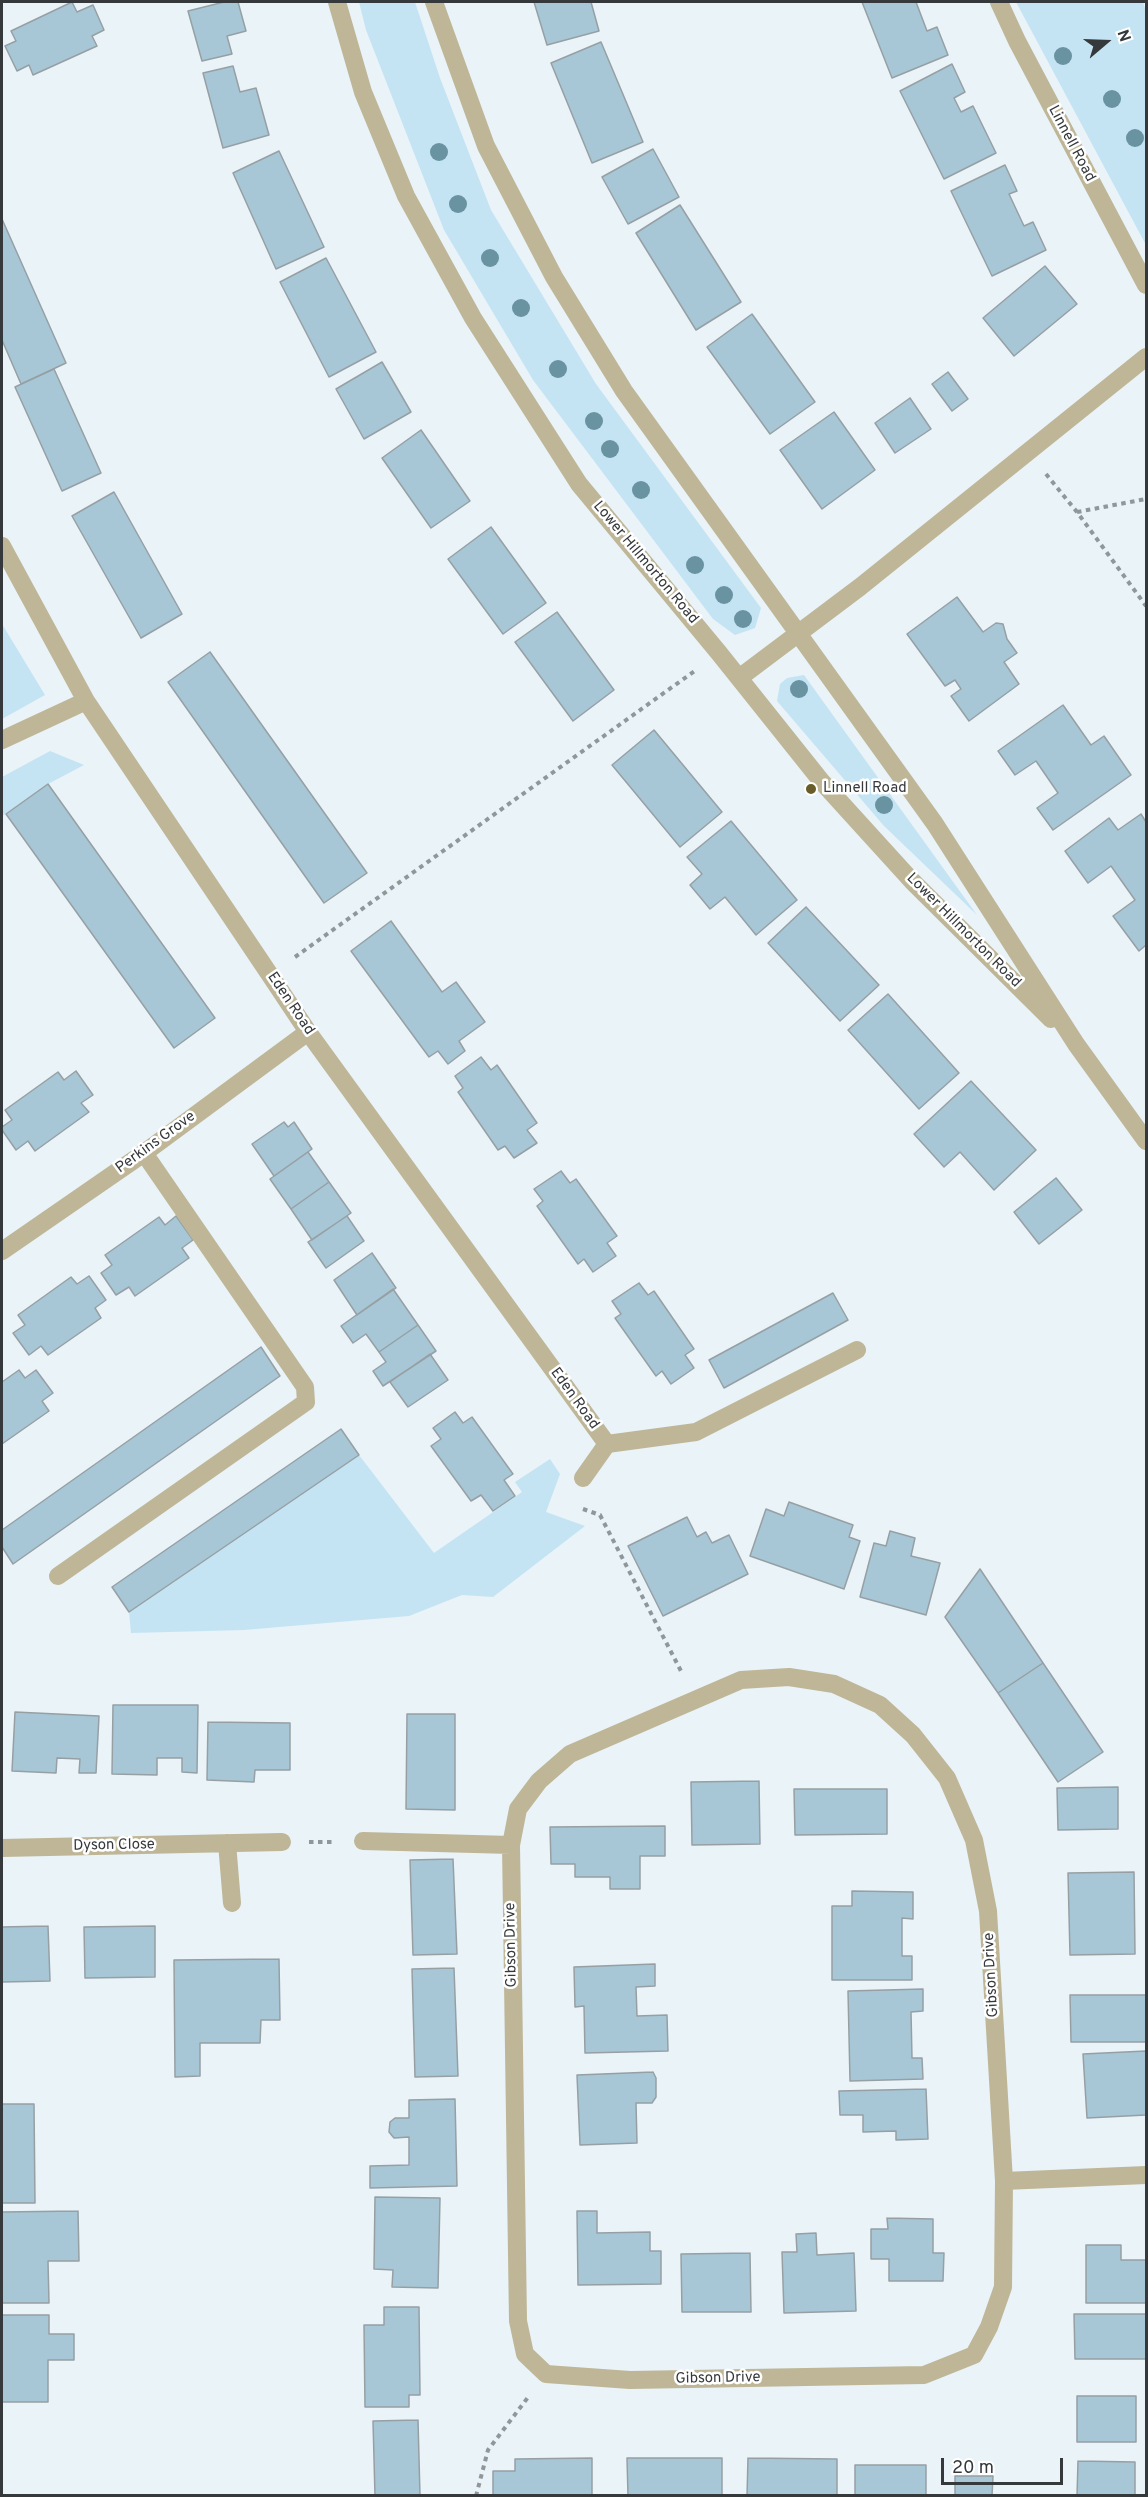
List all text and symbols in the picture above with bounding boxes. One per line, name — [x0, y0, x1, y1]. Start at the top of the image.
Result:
north arrow — [1076, 12, 1136, 72]
text: N — [1112, 27, 1134, 45]
street label: Linnell Road — [1043, 103, 1099, 185]
street label: Lower Hillmorton Road — [588, 498, 702, 628]
place label: Linnell Road — [823, 780, 907, 798]
marker: Linnell Road — [804, 782, 818, 796]
street label: Lower Hillmorton Road — [902, 870, 1024, 992]
street label: Eden Road — [262, 969, 318, 1039]
street label: Perkins Grove — [113, 1108, 199, 1178]
street label: Eden Road — [546, 1365, 602, 1433]
street label: Dyson Close — [73, 1836, 155, 1856]
street label: Gibson Drive — [502, 1902, 522, 1988]
street label: Gibson Drive — [981, 1932, 1003, 2018]
street label: Gibson Drive — [675, 2369, 761, 2389]
scale bar — [944, 2446, 1066, 2484]
text: 20 m — [952, 2457, 994, 2480]

